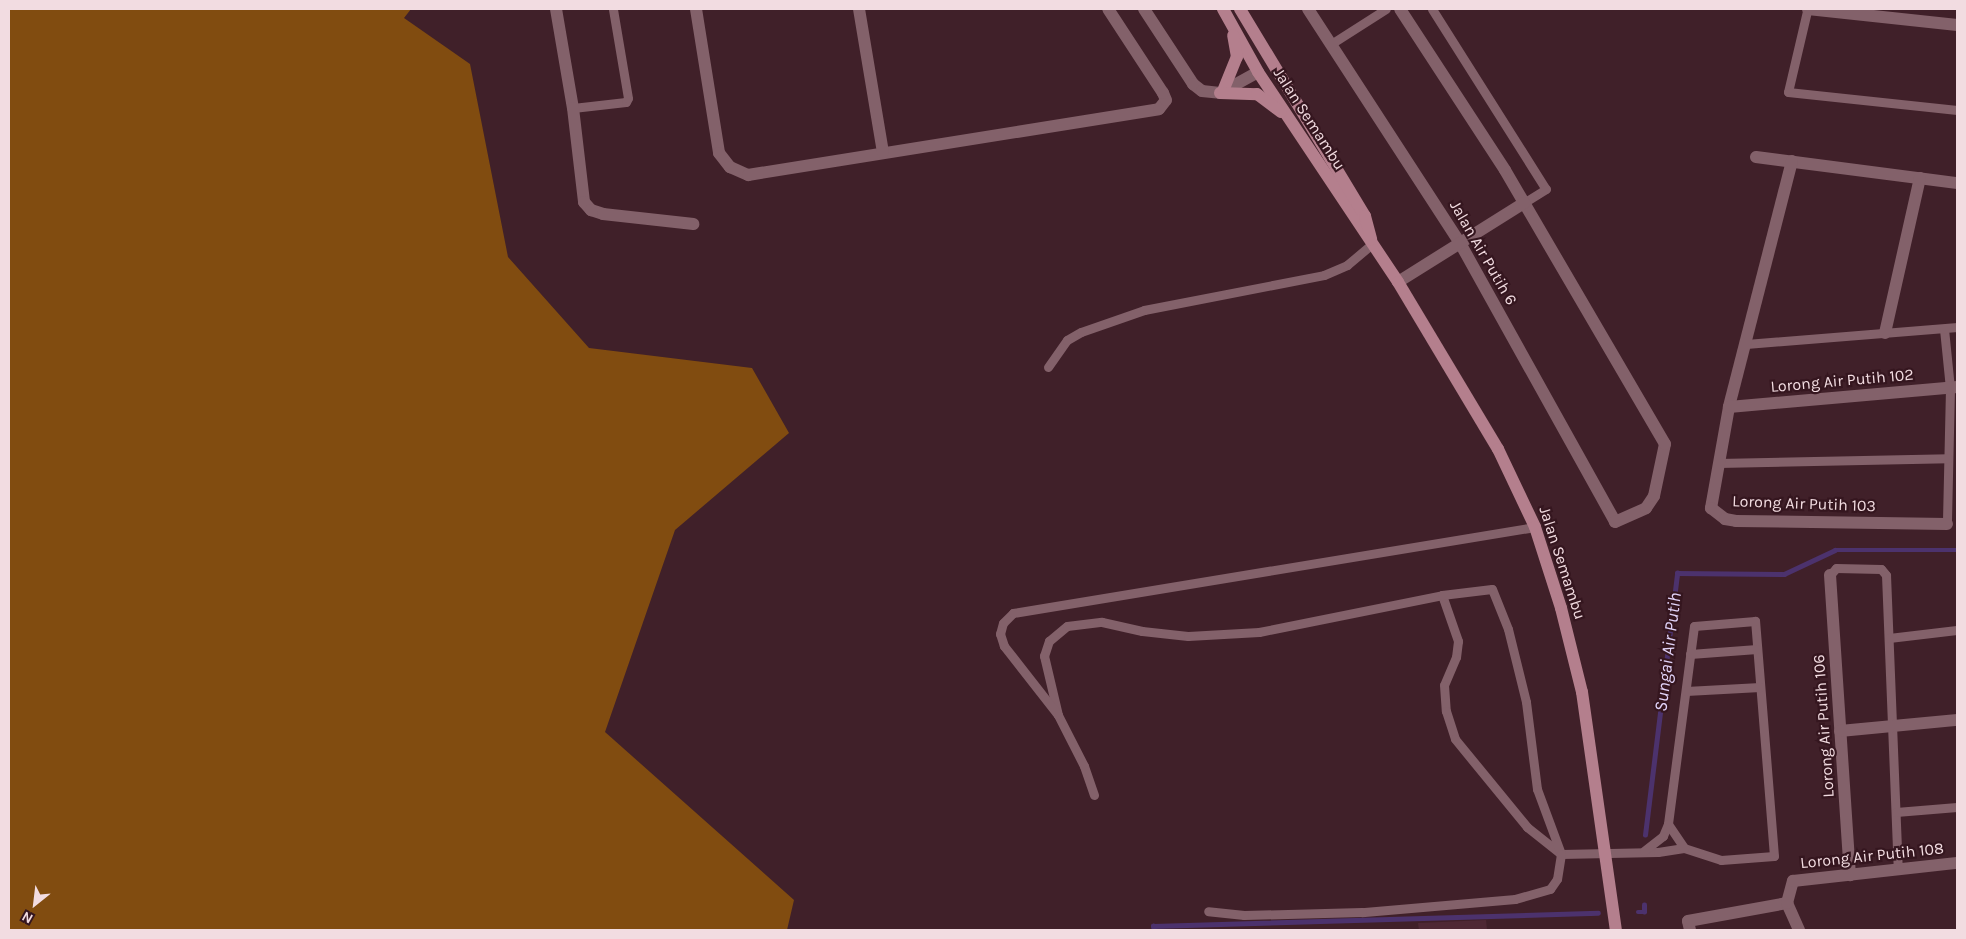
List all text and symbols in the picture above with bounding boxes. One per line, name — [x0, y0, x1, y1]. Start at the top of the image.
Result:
street label: Jalan Semambu — [1269, 64, 1349, 174]
street label: Jalan Air Putih 6 — [1445, 197, 1521, 309]
street label: Lorong Air Putih 102 — [1770, 365, 1914, 397]
street label: Lorong Air Putih 103 — [1732, 492, 1876, 516]
street label: Jalan Semambu — [1535, 504, 1589, 622]
water label: Sungai Air Putih — [1650, 591, 1686, 713]
street label: Lorong Air Putih 106 — [1809, 654, 1839, 798]
street label: Lorong Air Putih 108 — [1799, 839, 1945, 873]
north arrow — [10, 879, 60, 929]
text: N — [19, 908, 36, 927]

